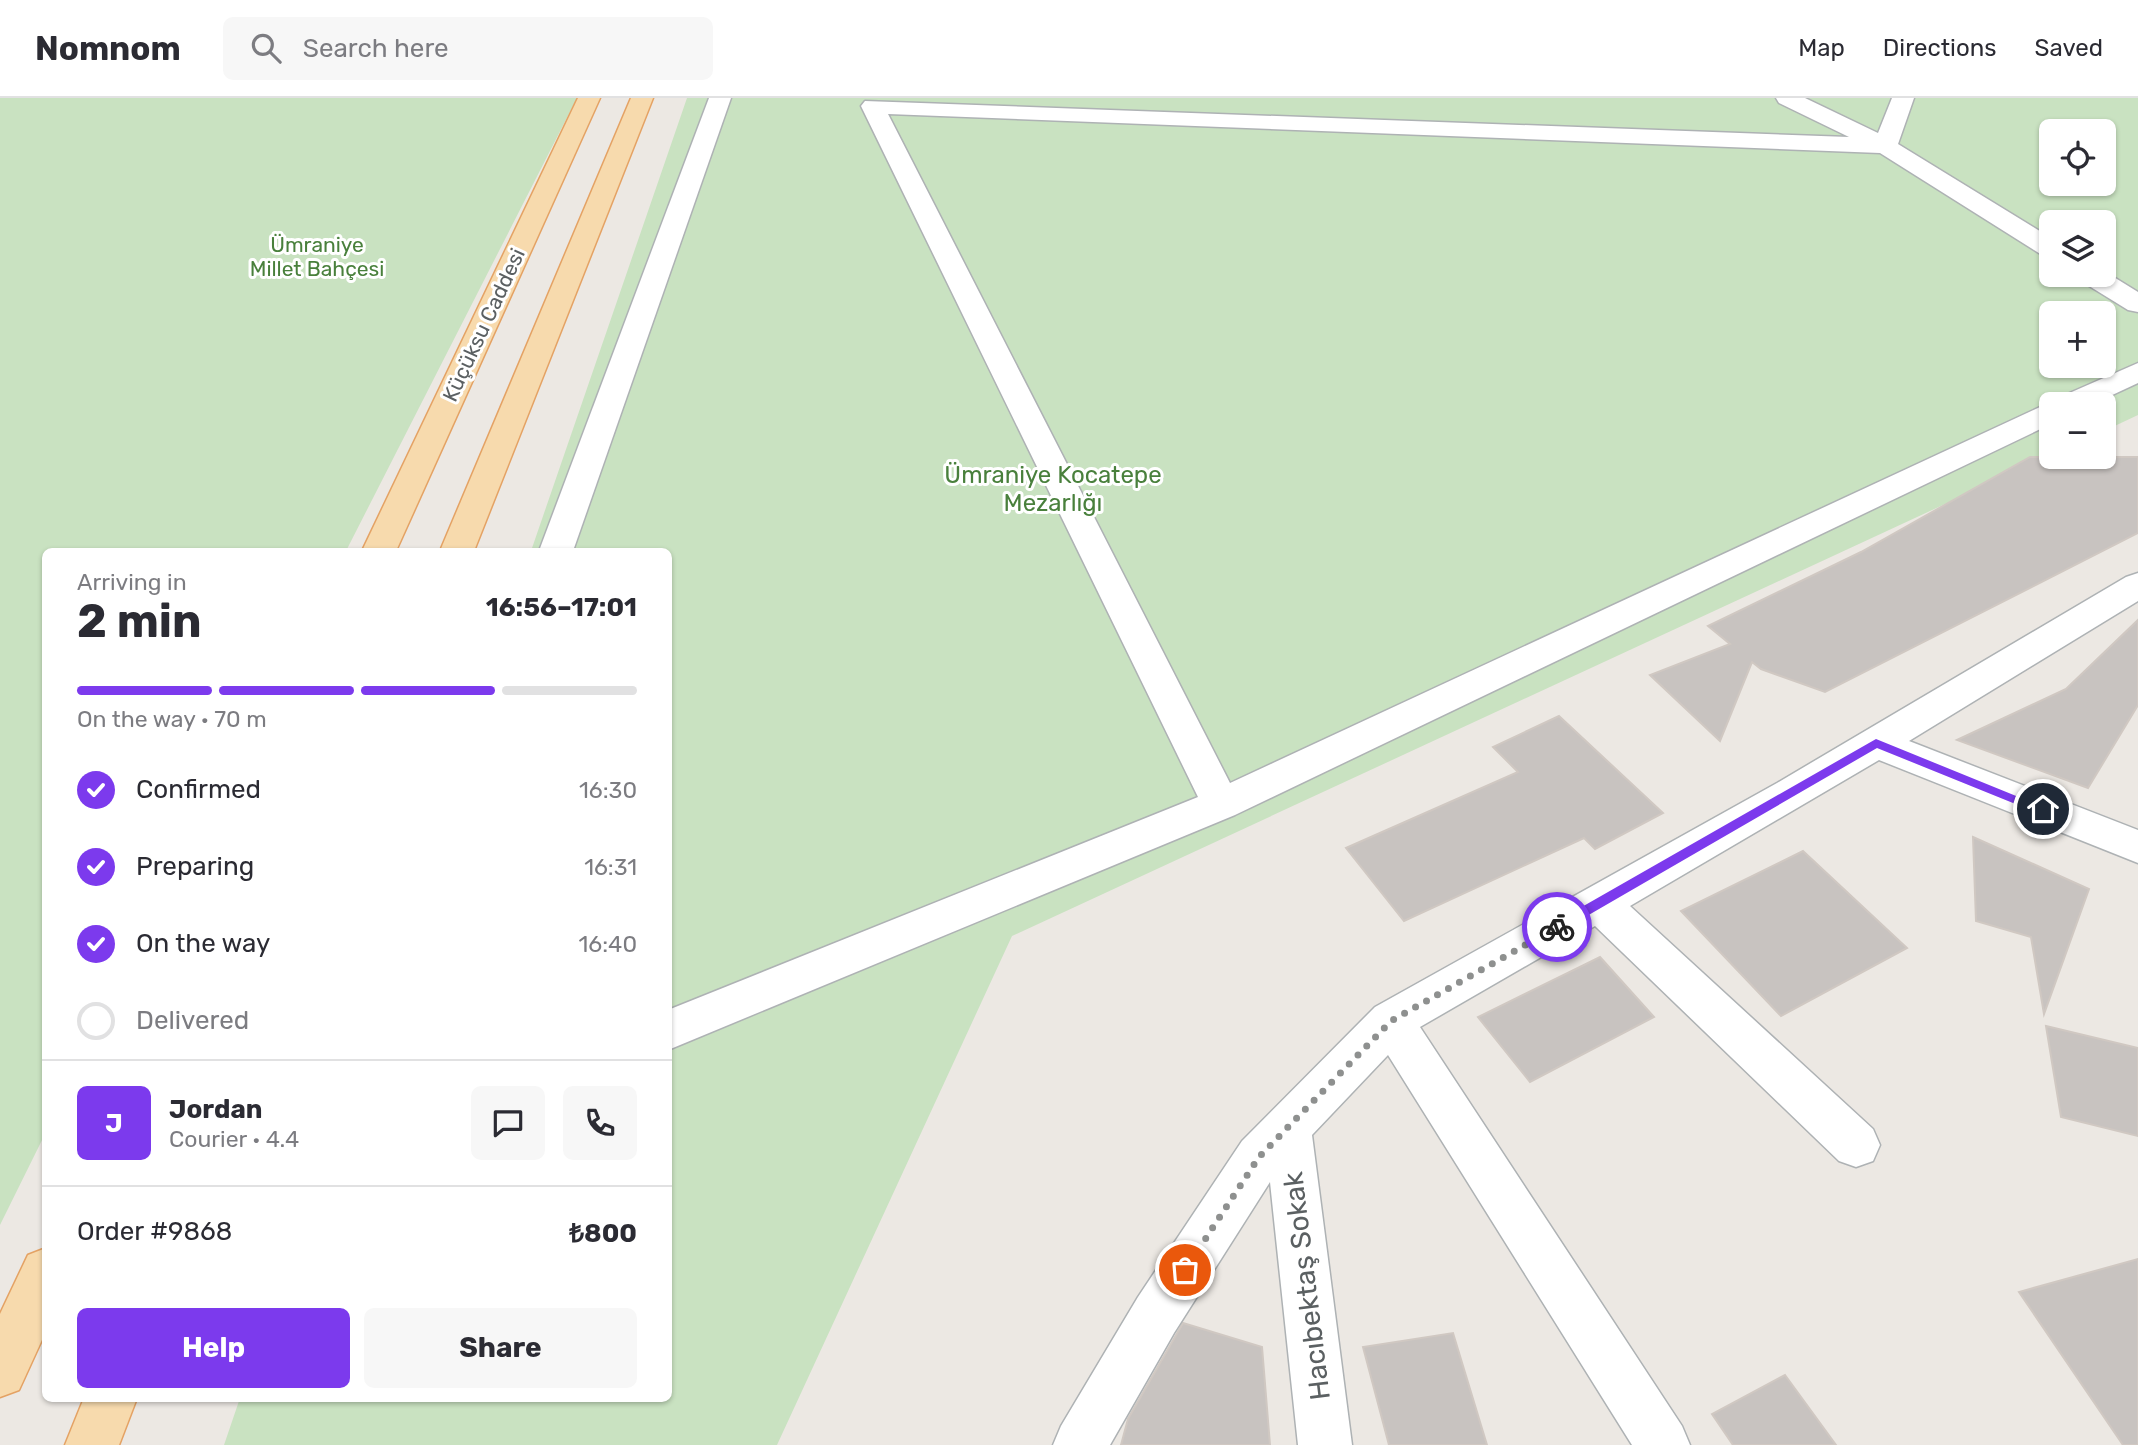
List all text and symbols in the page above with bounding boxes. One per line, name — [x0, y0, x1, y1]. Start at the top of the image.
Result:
search box — [223, 17, 713, 80]
text: Nomnom — [35, 29, 181, 68]
icon: search — [247, 29, 285, 67]
text: Search here — [303, 33, 449, 64]
text: Map — [1798, 34, 1845, 62]
text: Directions — [1883, 34, 1996, 62]
text: Saved — [2034, 34, 2103, 62]
map controls — [2039, 119, 2116, 469]
button: locate — [2039, 119, 2116, 196]
button: layers — [2039, 210, 2116, 287]
park label: Ümraniye Millet Bahçesi — [250, 232, 384, 281]
street label: Küçüksu Caddesi — [437, 244, 530, 405]
button: + — [2039, 301, 2116, 378]
button: − — [2039, 392, 2116, 469]
park label: Ümraniye Kocatepe Mezarlığı — [944, 461, 1162, 517]
text: Arriving in — [77, 568, 187, 596]
text: 16:56–17:01 — [486, 592, 637, 623]
text: 2 min — [77, 594, 202, 649]
text: On the way · 70 m — [77, 705, 267, 733]
icon: check — [77, 771, 115, 809]
text: Confirmed — [136, 774, 261, 805]
text: 16:30 — [579, 776, 637, 804]
pin — [2013, 779, 2073, 839]
icon: home — [2024, 790, 2062, 828]
icon: check — [77, 848, 115, 886]
text: Preparing — [136, 851, 254, 882]
text: 16:31 — [584, 853, 637, 881]
courier — [1522, 892, 1592, 962]
icon: bike — [1538, 908, 1576, 946]
icon: check — [77, 925, 115, 963]
text: On the way — [136, 928, 270, 959]
text: 16:40 — [579, 930, 637, 958]
text: Delivered — [136, 1005, 249, 1036]
button: chat — [471, 1086, 545, 1160]
button: phone — [563, 1086, 637, 1160]
text: Jordan — [169, 1094, 262, 1125]
text: J — [105, 1108, 123, 1139]
text: Courier · 4.4 — [169, 1125, 299, 1153]
street label: Hacıbektaş Sokak — [1276, 1169, 1337, 1402]
text: Order #9868 — [77, 1216, 232, 1247]
text: ₺800 — [569, 1218, 637, 1249]
pin — [1155, 1240, 1215, 1300]
icon: bag — [1166, 1251, 1204, 1289]
button: Help — [77, 1308, 350, 1388]
button: Share — [364, 1308, 637, 1388]

